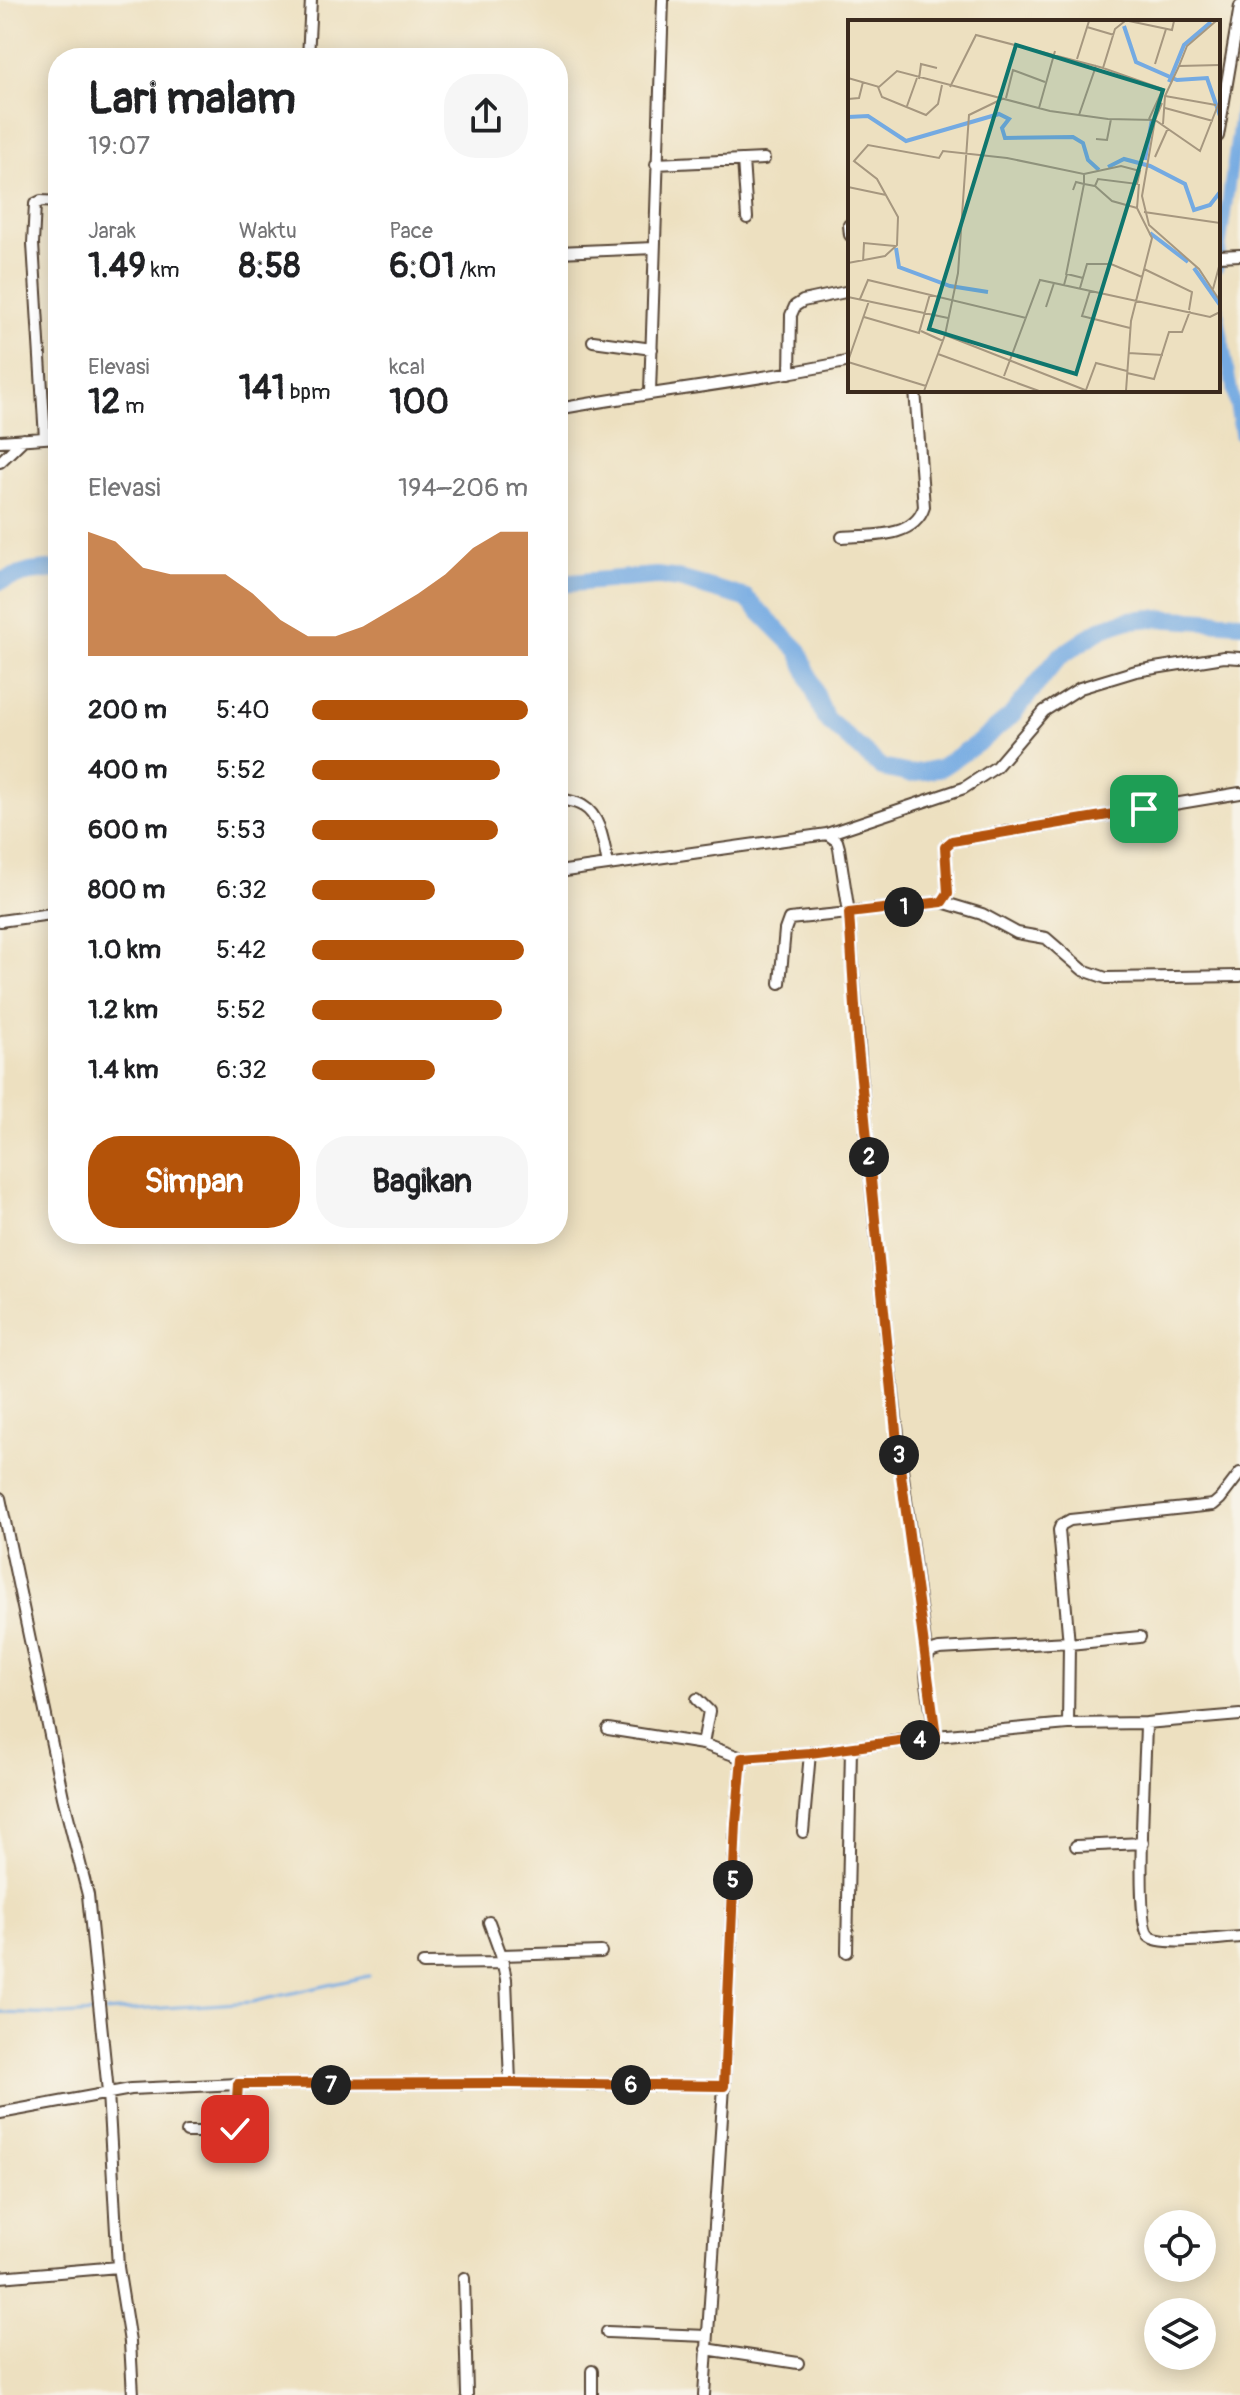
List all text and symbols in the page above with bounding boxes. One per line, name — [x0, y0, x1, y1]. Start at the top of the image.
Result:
inset map — [848, 20, 1220, 392]
text: Lari malam — [88, 72, 296, 127]
button: share — [444, 74, 528, 158]
text: 19:07 — [88, 130, 150, 162]
text: Jarak — [88, 217, 136, 245]
text: Waktu — [239, 217, 297, 245]
text: Pace — [389, 217, 433, 245]
text: 1.49 — [88, 245, 146, 288]
text: 8:58 — [239, 245, 300, 288]
text: 6:01 — [389, 245, 455, 288]
text: km — [146, 256, 179, 284]
text: /km — [455, 256, 496, 284]
text: Elevasi — [88, 353, 149, 381]
text: kcal — [389, 353, 425, 381]
text: 141 — [239, 367, 285, 410]
text: bpm — [285, 378, 330, 406]
text: 12 — [88, 381, 120, 424]
text: 100 — [389, 381, 449, 424]
text: m — [120, 392, 145, 420]
text: Elevasi — [88, 472, 161, 504]
text: 194–206 m — [398, 472, 528, 504]
text: 200 m — [88, 694, 167, 726]
text: 5:40 — [216, 694, 270, 726]
text: 400 m — [88, 754, 167, 786]
text: 5:52 — [216, 754, 266, 786]
pin — [1110, 775, 1178, 843]
icon: arrive — [1122, 787, 1166, 831]
text: 600 m — [88, 814, 167, 846]
text: 5:53 — [216, 814, 266, 846]
text: 800 m — [88, 874, 165, 906]
text: 6:32 — [216, 874, 267, 906]
pin: 1 — [884, 887, 924, 927]
text: 1 — [900, 893, 908, 921]
text: 1.0 km — [88, 934, 161, 966]
text: 5:42 — [216, 934, 267, 966]
text: 1.2 km — [88, 994, 158, 1026]
text: 5:52 — [216, 994, 266, 1026]
text: 1.4 km — [88, 1054, 159, 1086]
text: 6:32 — [216, 1054, 267, 1086]
button: Simpan — [88, 1136, 300, 1228]
button: Bagikan — [316, 1136, 528, 1228]
pin: 2 — [849, 1137, 889, 1177]
text: 2 — [863, 1143, 875, 1171]
pin: 3 — [879, 1435, 919, 1475]
text: 3 — [893, 1441, 905, 1469]
pin: 4 — [900, 1720, 940, 1760]
text: 4 — [914, 1726, 926, 1754]
pin: 5 — [713, 1860, 753, 1900]
text: 5 — [727, 1866, 739, 1894]
pin: 7 — [311, 2065, 351, 2105]
pin: 6 — [611, 2065, 651, 2105]
text: 7 — [325, 2071, 337, 2099]
text: 6 — [625, 2071, 637, 2099]
pin — [201, 2095, 269, 2163]
icon: check — [213, 2107, 257, 2151]
map controls — [1144, 2210, 1216, 2370]
button: locate — [1144, 2210, 1216, 2282]
button: layers — [1144, 2298, 1216, 2370]

